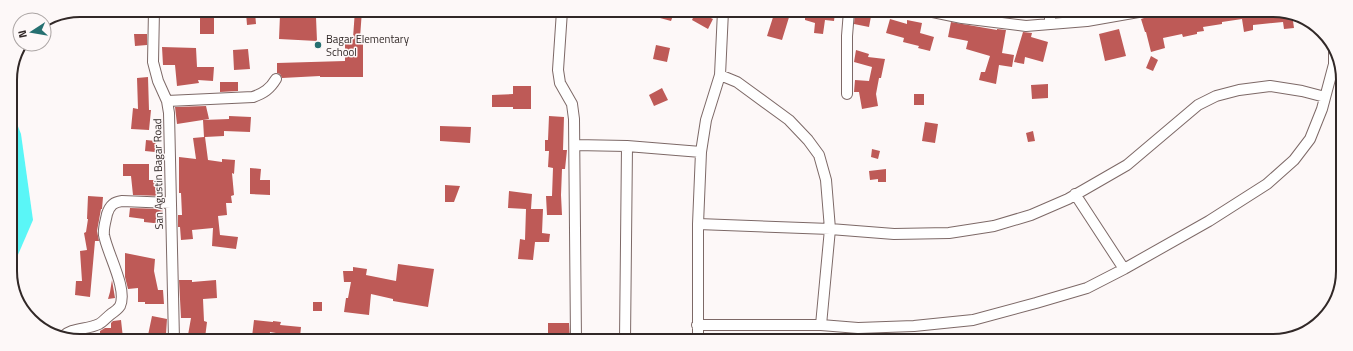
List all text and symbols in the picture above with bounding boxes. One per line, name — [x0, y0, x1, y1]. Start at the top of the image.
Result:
north arrow — [12, 12, 52, 52]
text: N — [14, 29, 31, 39]
place label: Bagar Elementary School — [326, 31, 410, 60]
marker: Bagar Elementary School — [313, 40, 323, 50]
street label: San Agustin Bagar Road — [149, 118, 167, 230]

